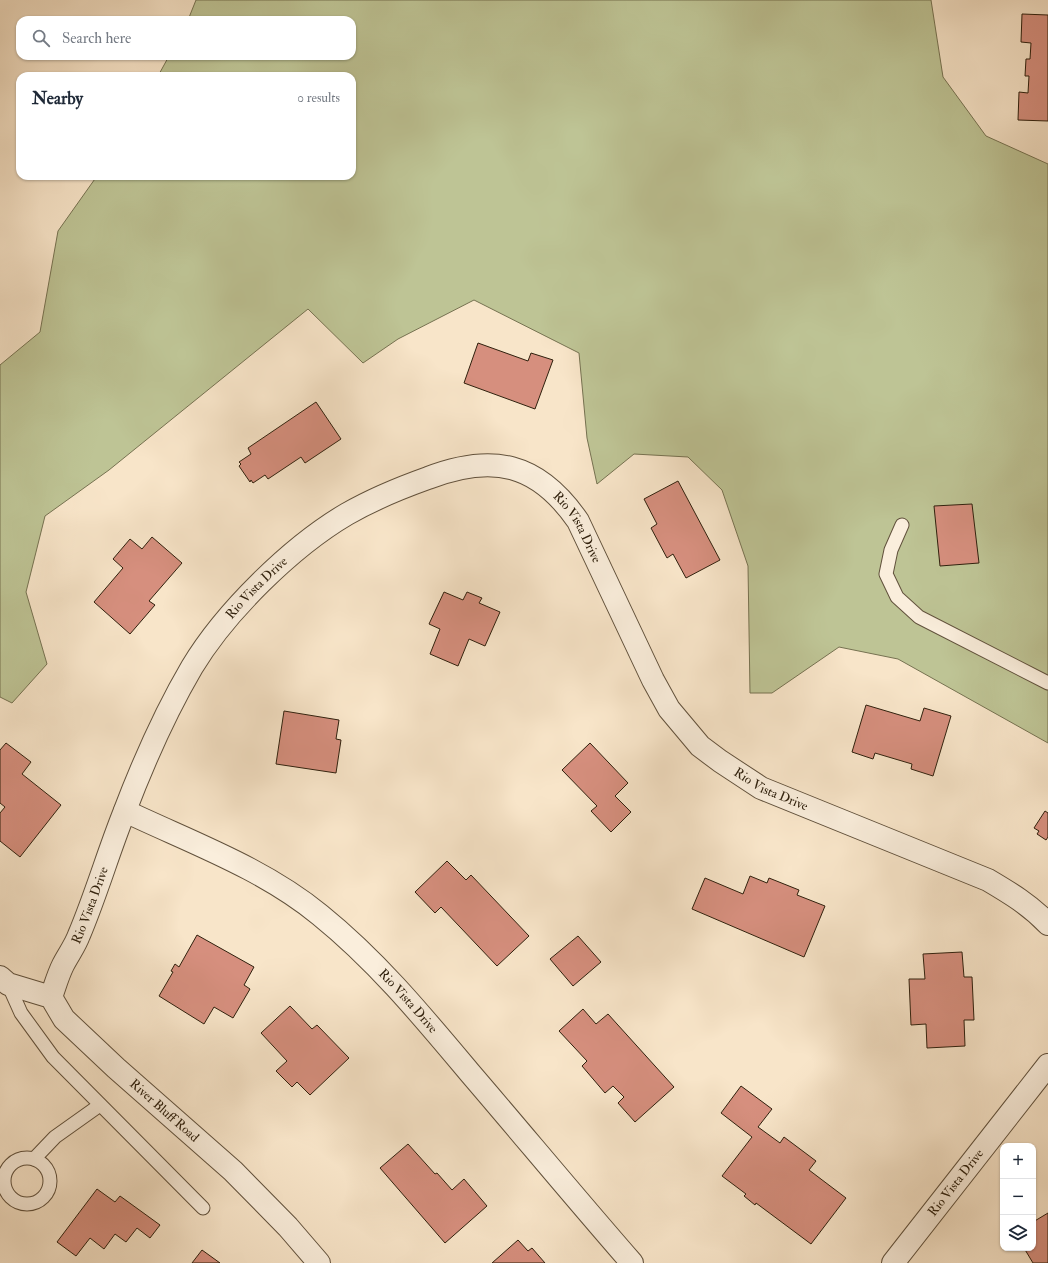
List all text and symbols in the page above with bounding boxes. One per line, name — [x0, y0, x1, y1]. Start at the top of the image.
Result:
search box — [16, 16, 356, 60]
icon: search — [30, 27, 52, 49]
text: Search here — [62, 29, 131, 48]
text: Nearby — [32, 88, 83, 109]
text: 0 results — [297, 90, 340, 106]
street label: Rio Vista Drive — [550, 488, 605, 566]
street label: Rio Vista Drive — [222, 553, 291, 622]
street label: Rio Vista Drive — [731, 764, 811, 814]
street label: Rio Vista Drive — [68, 864, 112, 946]
street label: Rio Vista Drive — [375, 966, 441, 1037]
street label: River Bluff Road — [126, 1076, 203, 1146]
map controls — [1000, 1143, 1036, 1251]
button: + — [1000, 1143, 1036, 1179]
street label: Rio Vista Drive — [925, 1145, 987, 1219]
button: − — [1000, 1179, 1036, 1215]
button: layers — [1000, 1215, 1036, 1251]

